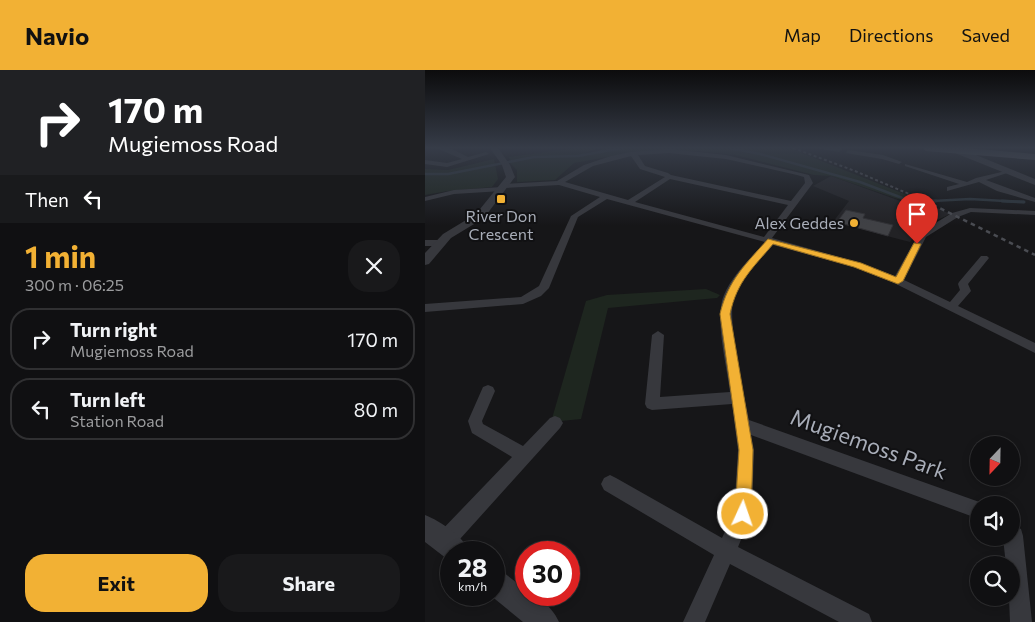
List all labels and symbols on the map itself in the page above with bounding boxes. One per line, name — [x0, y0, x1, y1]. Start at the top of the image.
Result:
marker: River Don Crescent — [495, 193, 507, 205]
pin — [896, 193, 938, 244]
place label: River Don Crescent — [465, 206, 537, 243]
place label: Alex Geddes — [755, 213, 844, 232]
marker: Alex Geddes — [848, 217, 860, 229]
street label: Mugiemoss Park — [787, 403, 951, 484]
north arrow — [970, 436, 1020, 486]
position arrow — [716, 487, 768, 539]
speed limit sign: 30 — [515, 541, 580, 606]

